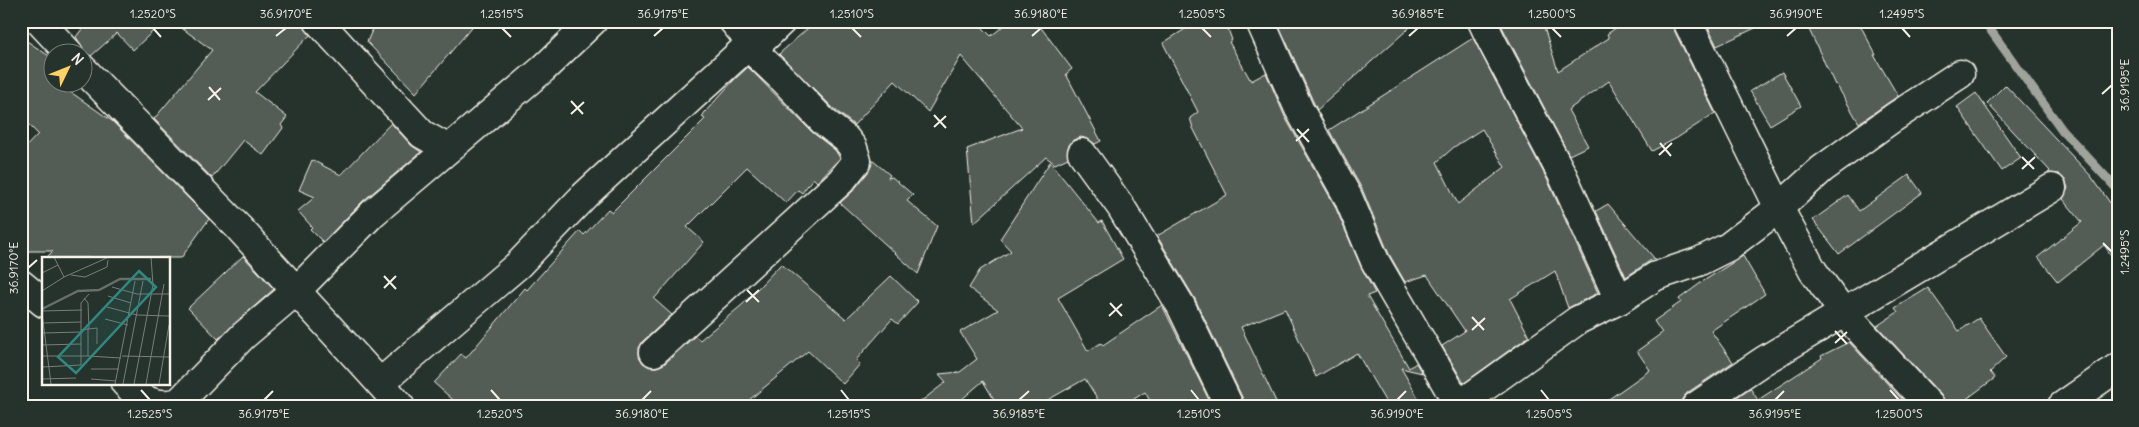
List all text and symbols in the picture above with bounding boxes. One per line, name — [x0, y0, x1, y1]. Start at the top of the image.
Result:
text: 1.2520°S — [130, 6, 176, 21]
text: 36.9170°E — [260, 6, 312, 21]
text: 1.2515°S — [480, 6, 524, 21]
text: 36.9175°E — [637, 6, 689, 21]
text: 1.2510°S — [830, 6, 874, 21]
text: 36.9180°E — [1014, 6, 1068, 21]
text: 1.2505°S — [1179, 6, 1225, 21]
text: 36.9185°E — [1392, 6, 1444, 21]
text: 1.2500°S — [1528, 6, 1576, 21]
text: 36.9190°E — [1769, 6, 1823, 21]
text: 1.2495°S — [1879, 6, 1925, 21]
north arrow — [42, 42, 92, 92]
text: N — [68, 49, 87, 69]
text: 36.9195°E — [2117, 59, 2132, 111]
text: 1.2495°S — [2117, 229, 2132, 275]
text: 36.9170°E — [6, 242, 21, 294]
inset map — [42, 257, 170, 384]
text: 1.2525°S — [128, 406, 173, 421]
text: 36.9175°E — [238, 406, 290, 421]
text: 1.2520°S — [477, 406, 523, 421]
text: 36.9180°E — [615, 406, 669, 421]
text: 1.2515°S — [827, 406, 871, 421]
text: 36.9185°E — [993, 406, 1045, 421]
text: 1.2510°S — [1177, 406, 1221, 421]
text: 36.9190°E — [1370, 406, 1424, 421]
text: 1.2505°S — [1526, 406, 1572, 421]
text: 36.9195°E — [1749, 406, 1801, 421]
text: 1.2500°S — [1875, 406, 1923, 421]

